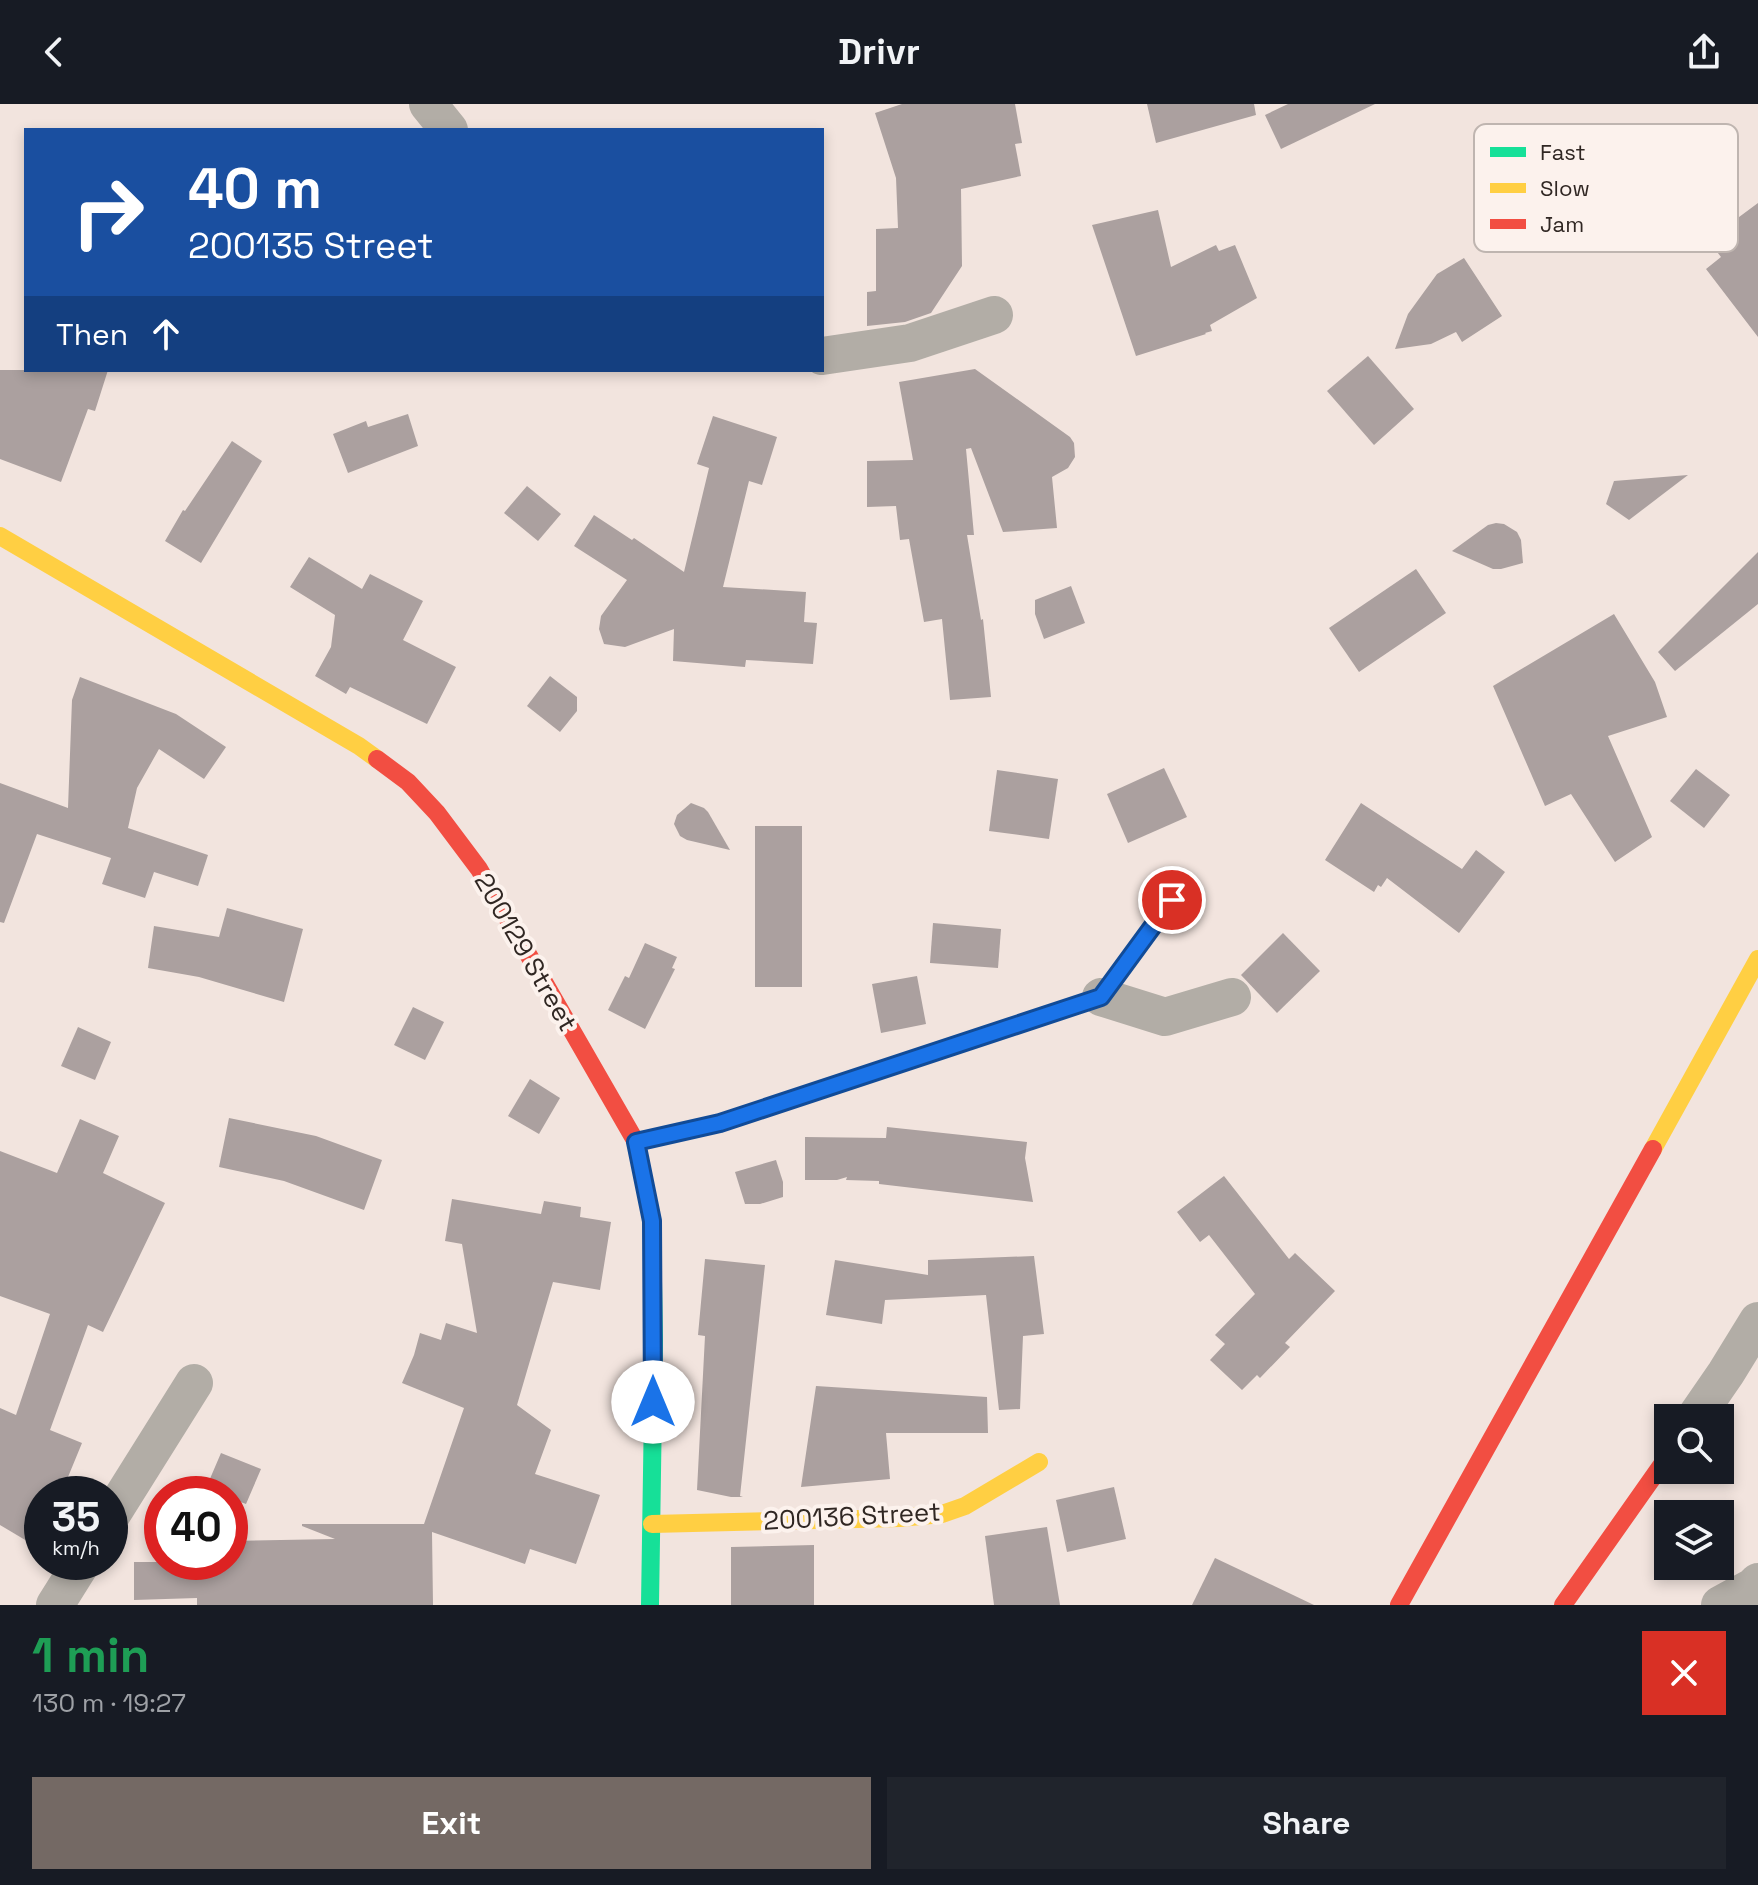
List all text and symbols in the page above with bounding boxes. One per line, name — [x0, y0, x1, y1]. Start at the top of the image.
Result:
text: Drivr — [838, 29, 920, 75]
icon: back — [32, 30, 76, 74]
icon: share — [1682, 30, 1726, 74]
legend — [1474, 124, 1738, 252]
text: Fast — [1540, 138, 1586, 166]
text: 40 m — [188, 153, 322, 224]
icon: right — [56, 160, 160, 264]
text: Slow — [1540, 174, 1590, 202]
text: Jam — [1540, 210, 1584, 238]
text: 200135 Street — [188, 223, 433, 269]
icon: ahead — [144, 312, 188, 356]
text: Then — [56, 315, 128, 354]
pin — [1138, 866, 1206, 934]
street label: 200129 Street — [467, 867, 585, 1037]
icon: arrive — [1150, 878, 1194, 922]
position arrow — [611, 1360, 695, 1444]
map controls — [1654, 1404, 1734, 1580]
button: search — [1654, 1404, 1734, 1484]
speed limit sign: 40 — [144, 1476, 248, 1580]
text: 35 — [52, 1492, 100, 1543]
street label: 200136 Street — [762, 1494, 942, 1538]
button: layers — [1654, 1500, 1734, 1580]
text: km/h — [52, 1535, 100, 1561]
text: 1 min — [32, 1625, 149, 1686]
button: close — [1642, 1631, 1726, 1715]
text: 130 m · 19:27 — [32, 1686, 186, 1720]
button: Exit — [32, 1777, 871, 1869]
button: Share — [887, 1777, 1726, 1869]

